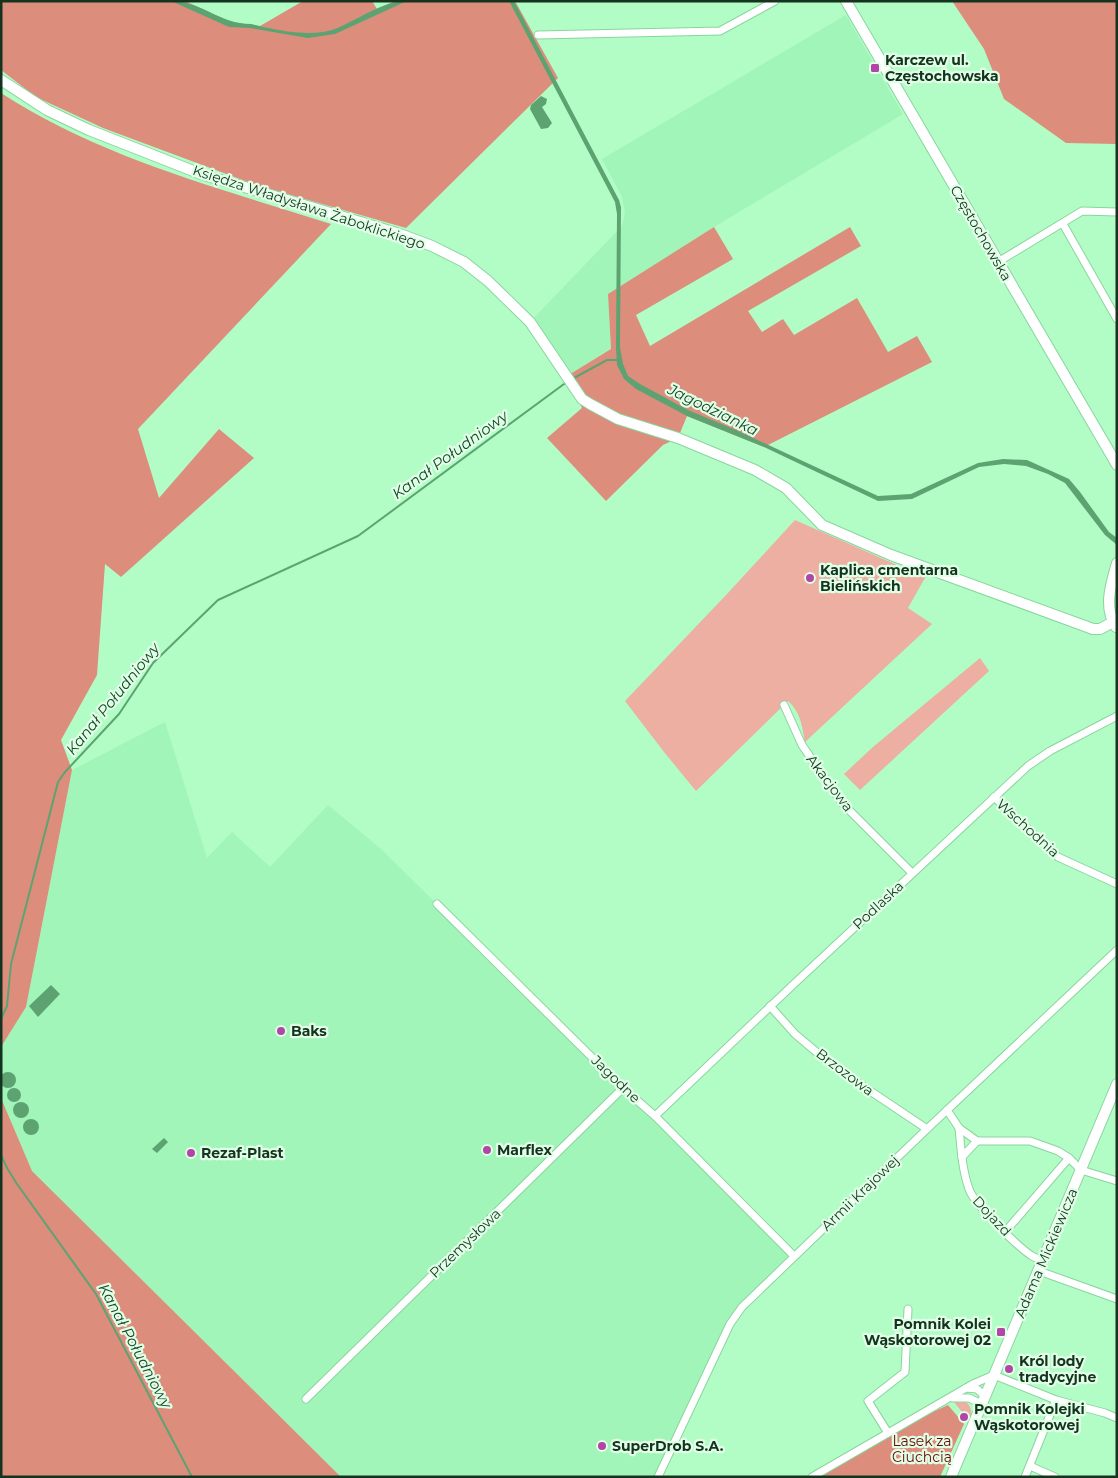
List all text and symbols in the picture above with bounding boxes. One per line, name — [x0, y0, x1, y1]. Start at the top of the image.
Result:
place label: Karczew ul. Częstochowska — [885, 51, 999, 85]
marker: Karczew ul. Częstochowska — [869, 62, 881, 74]
street label: Księdza Władysława Żaboklickiego — [191, 161, 428, 253]
street label: Częstochowska — [946, 182, 1016, 284]
water label: Jagodzianka — [664, 379, 761, 440]
water label: Kanał Południowy — [388, 406, 512, 503]
place label: Kaplica cmentarna Bielińskich — [820, 561, 958, 595]
marker: Kaplica cmentarna Bielińskich — [804, 572, 816, 584]
water label: Kanał Południowy — [62, 638, 164, 759]
street label: Akacjowa — [803, 751, 857, 815]
street label: Wschodnia — [993, 795, 1063, 861]
street label: Podlaska — [849, 877, 907, 933]
place label: Baks — [291, 1022, 327, 1040]
marker: Baks — [275, 1025, 287, 1037]
street label: Brzozowa — [813, 1044, 877, 1100]
street label: Jagodne — [587, 1051, 644, 1107]
place label: Marflex — [497, 1141, 552, 1159]
place label: Rezaf-Plast — [201, 1144, 284, 1162]
marker: Marflex — [481, 1144, 493, 1156]
marker: Rezaf-Plast — [185, 1147, 197, 1159]
street label: Armii Krajowej — [817, 1151, 903, 1235]
street label: Adama Mickiewicza — [1011, 1185, 1081, 1321]
street label: Dojazd — [969, 1192, 1015, 1240]
street label: Przemysłowa — [425, 1204, 505, 1282]
water label: Kanał Południowy — [95, 1280, 177, 1412]
place label: Pomnik Kolei Wąskotorowej 02 — [864, 1315, 991, 1349]
marker: Pomnik Kolei Wąskotorowej 02 — [995, 1326, 1007, 1338]
place label: Król lody tradycyjne — [1019, 1352, 1097, 1386]
marker: Król lody tradycyjne — [1003, 1363, 1015, 1375]
place label: Pomnik Kolejki Wąskotorowej — [974, 1400, 1085, 1434]
marker: Pomnik Kolejki Wąskotorowej — [958, 1411, 970, 1423]
park label: Lasek za Ciuchcią — [892, 1432, 952, 1466]
place label: SuperDrob S.A. — [612, 1437, 724, 1455]
marker: SuperDrob S.A. — [596, 1440, 608, 1452]

